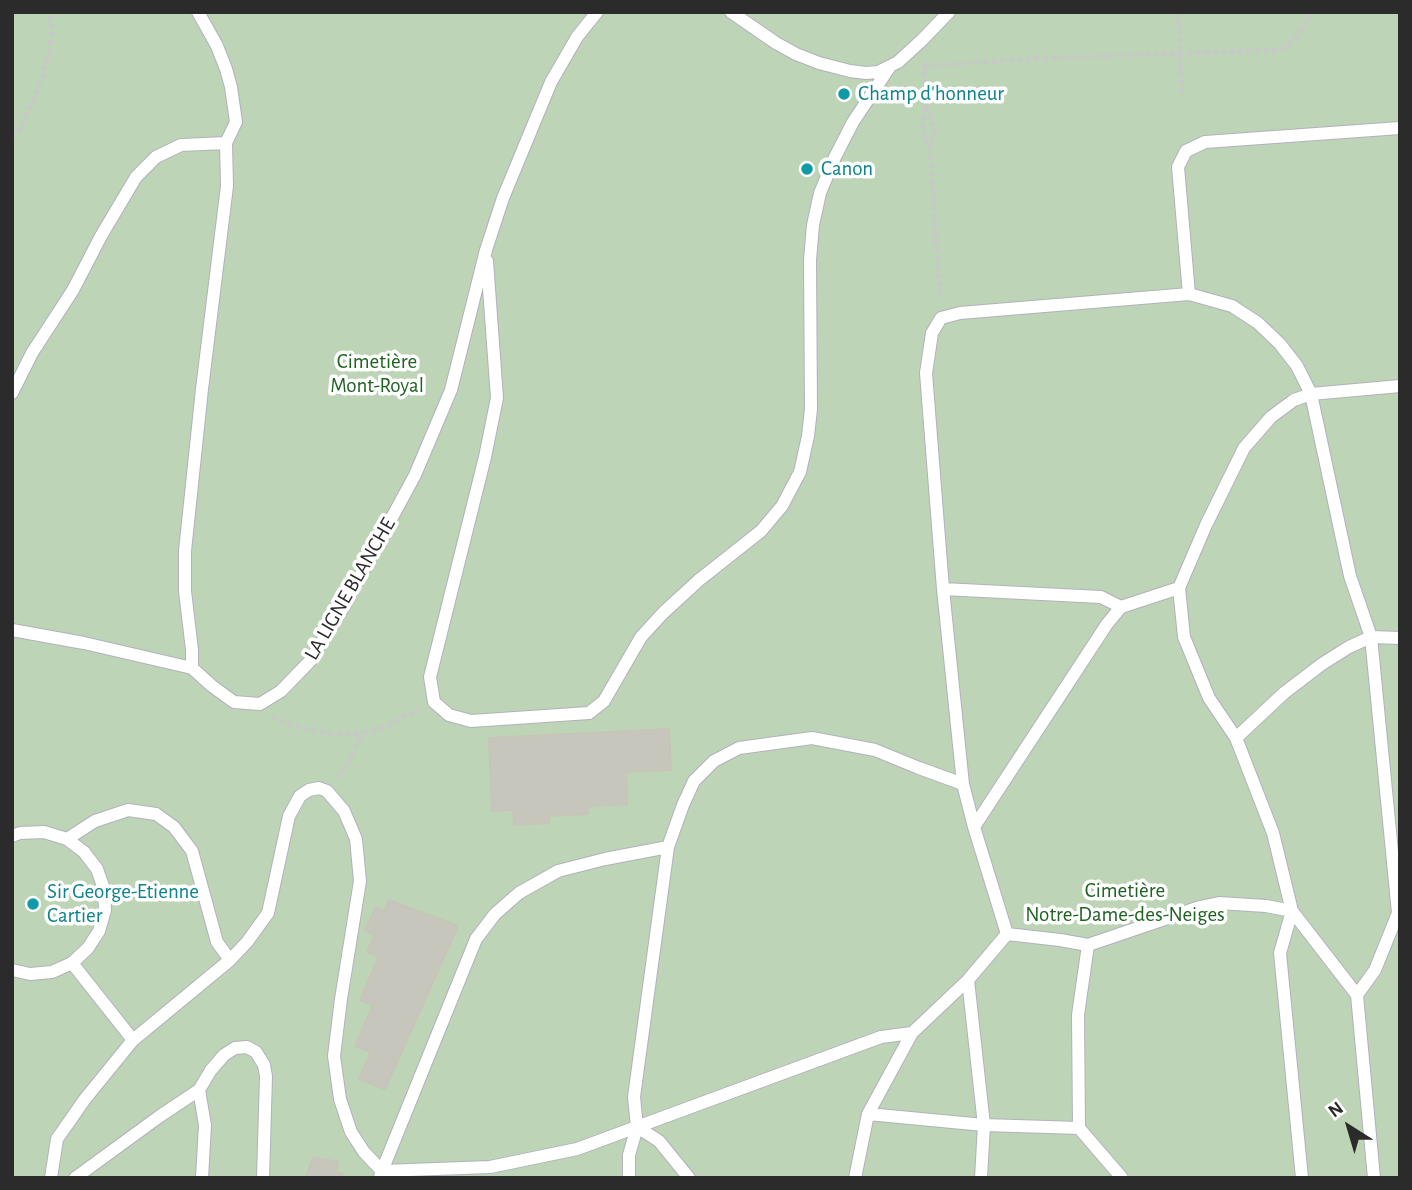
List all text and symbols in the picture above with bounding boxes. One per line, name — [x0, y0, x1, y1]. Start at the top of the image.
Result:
place label: Champ d'honneur — [858, 81, 1004, 107]
marker: Champ d'honneur — [836, 86, 852, 102]
place label: Canon — [821, 156, 873, 182]
marker: Canon — [799, 161, 815, 177]
park label: Cimetière Mont-Royal — [330, 349, 424, 399]
street label: LA LIGNE BLANCHE — [299, 513, 401, 665]
park label: Cimetière Notre-Dame-des-Neiges — [1025, 878, 1225, 928]
place label: Sir George-Etienne Cartier — [47, 879, 199, 929]
marker: Sir George-Etienne Cartier — [25, 896, 41, 912]
north arrow — [1314, 1092, 1384, 1162]
text: N — [1325, 1098, 1347, 1121]

